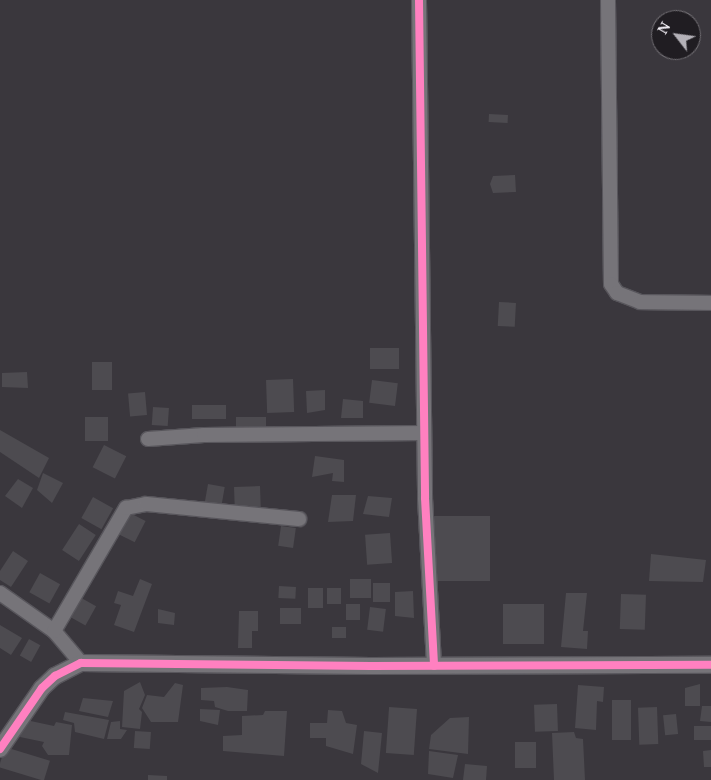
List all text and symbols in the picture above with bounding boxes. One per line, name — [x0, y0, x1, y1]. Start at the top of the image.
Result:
north arrow — [651, 10, 701, 60]
text: N — [652, 18, 674, 37]

